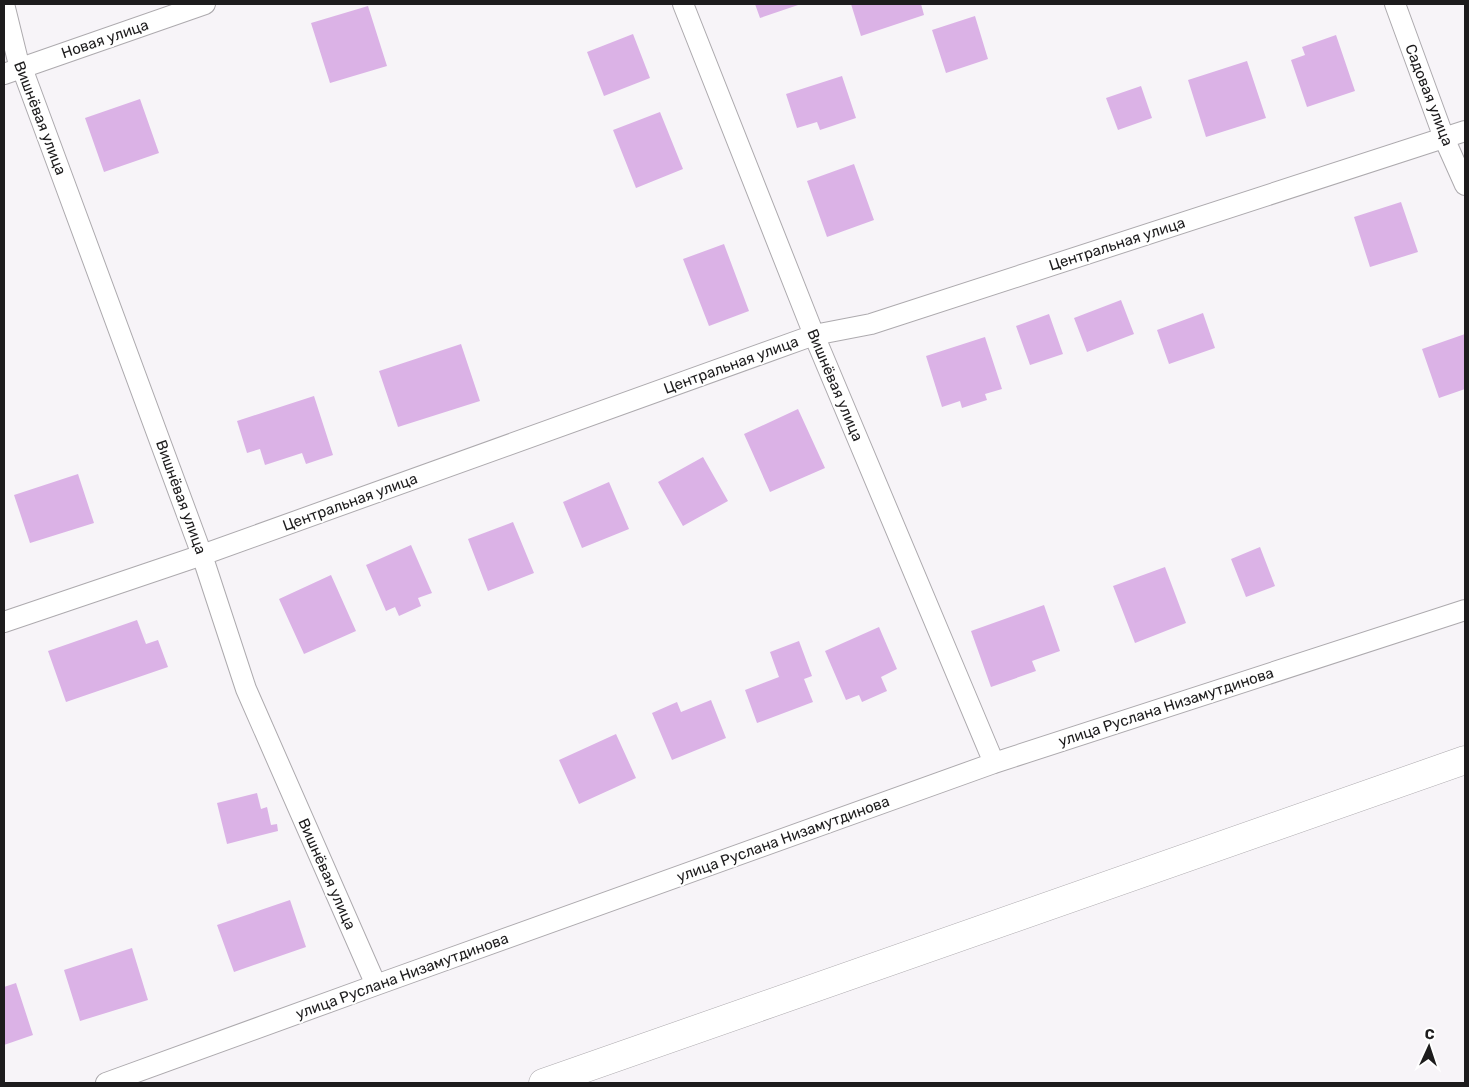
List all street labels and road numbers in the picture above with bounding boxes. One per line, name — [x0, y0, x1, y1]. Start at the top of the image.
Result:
street label: Новая улица — [59, 16, 151, 62]
street label: Садовая улица — [1401, 42, 1457, 148]
street label: Вишнёвая улица — [10, 59, 70, 177]
street label: Центральная улица — [1047, 213, 1187, 275]
street label: Вишнёвая улица — [803, 326, 867, 444]
street label: Центральная улица — [661, 332, 801, 398]
street label: Вишнёвая улица — [152, 437, 210, 557]
street label: Центральная улица — [280, 469, 420, 535]
street label: улица Руслана Низамутдинова — [1056, 664, 1276, 750]
street label: улица Руслана Низамутдинова — [674, 792, 892, 886]
street label: Вишнёвая улица — [294, 815, 360, 933]
street label: улица Руслана Низамутдинова — [293, 929, 511, 1023]

